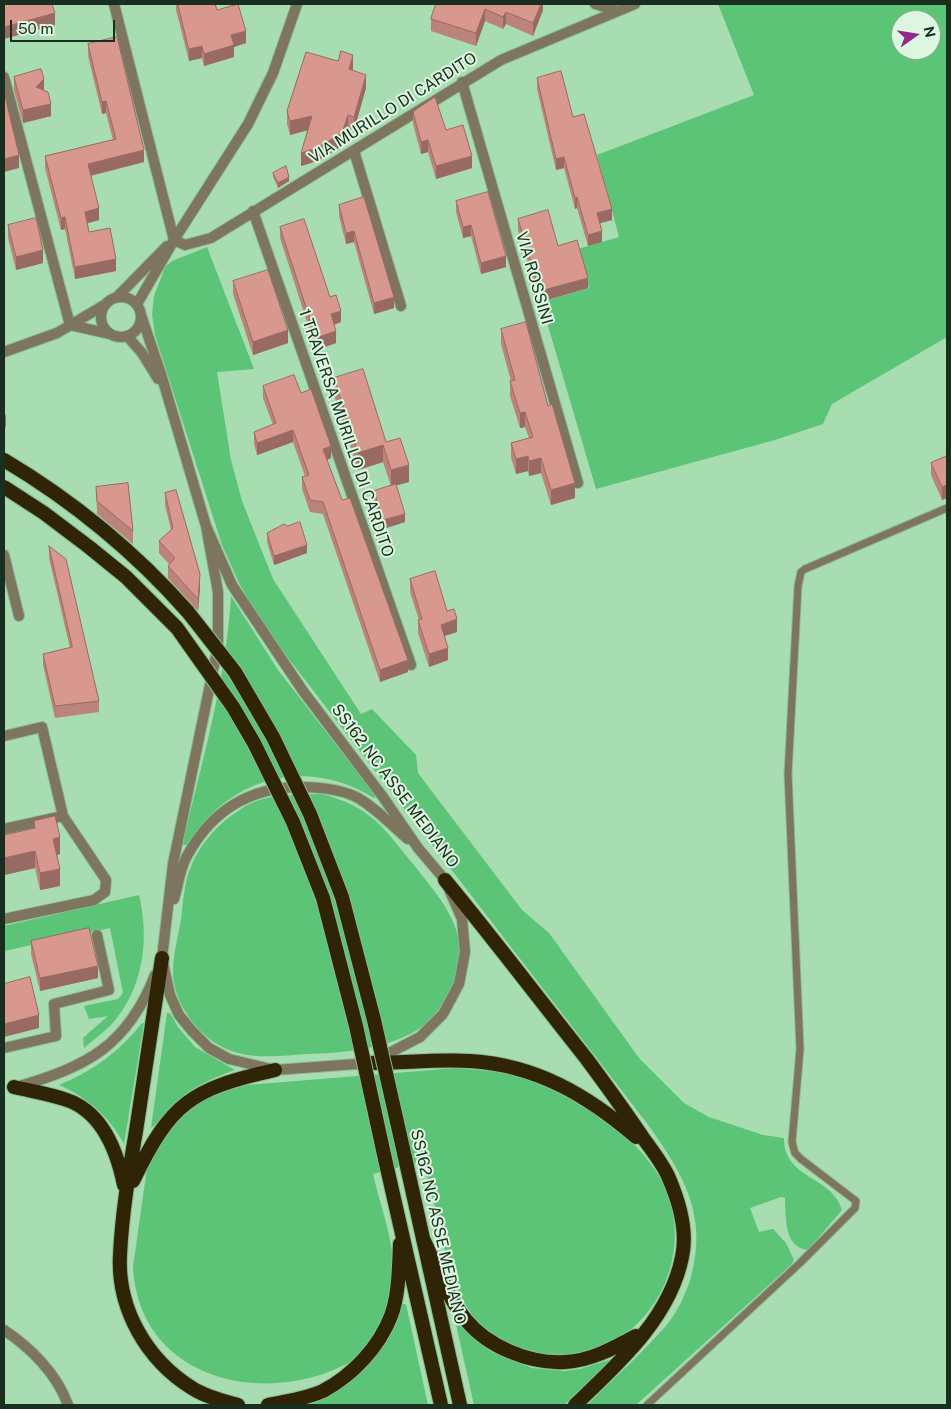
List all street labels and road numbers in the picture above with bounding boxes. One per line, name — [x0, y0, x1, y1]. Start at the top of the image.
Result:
street label: VIA MURILLO DI CARDITO — [306, 48, 480, 168]
street label: VIA ROSSINI — [512, 229, 556, 327]
street label: 1 TRAVERSA MURILLO DI CARDITO — [294, 306, 398, 560]
street label: SS162 NC ASSE MEDIANO — [327, 700, 463, 872]
street label: SS162 NC ASSE MEDIANO — [406, 1127, 470, 1327]

